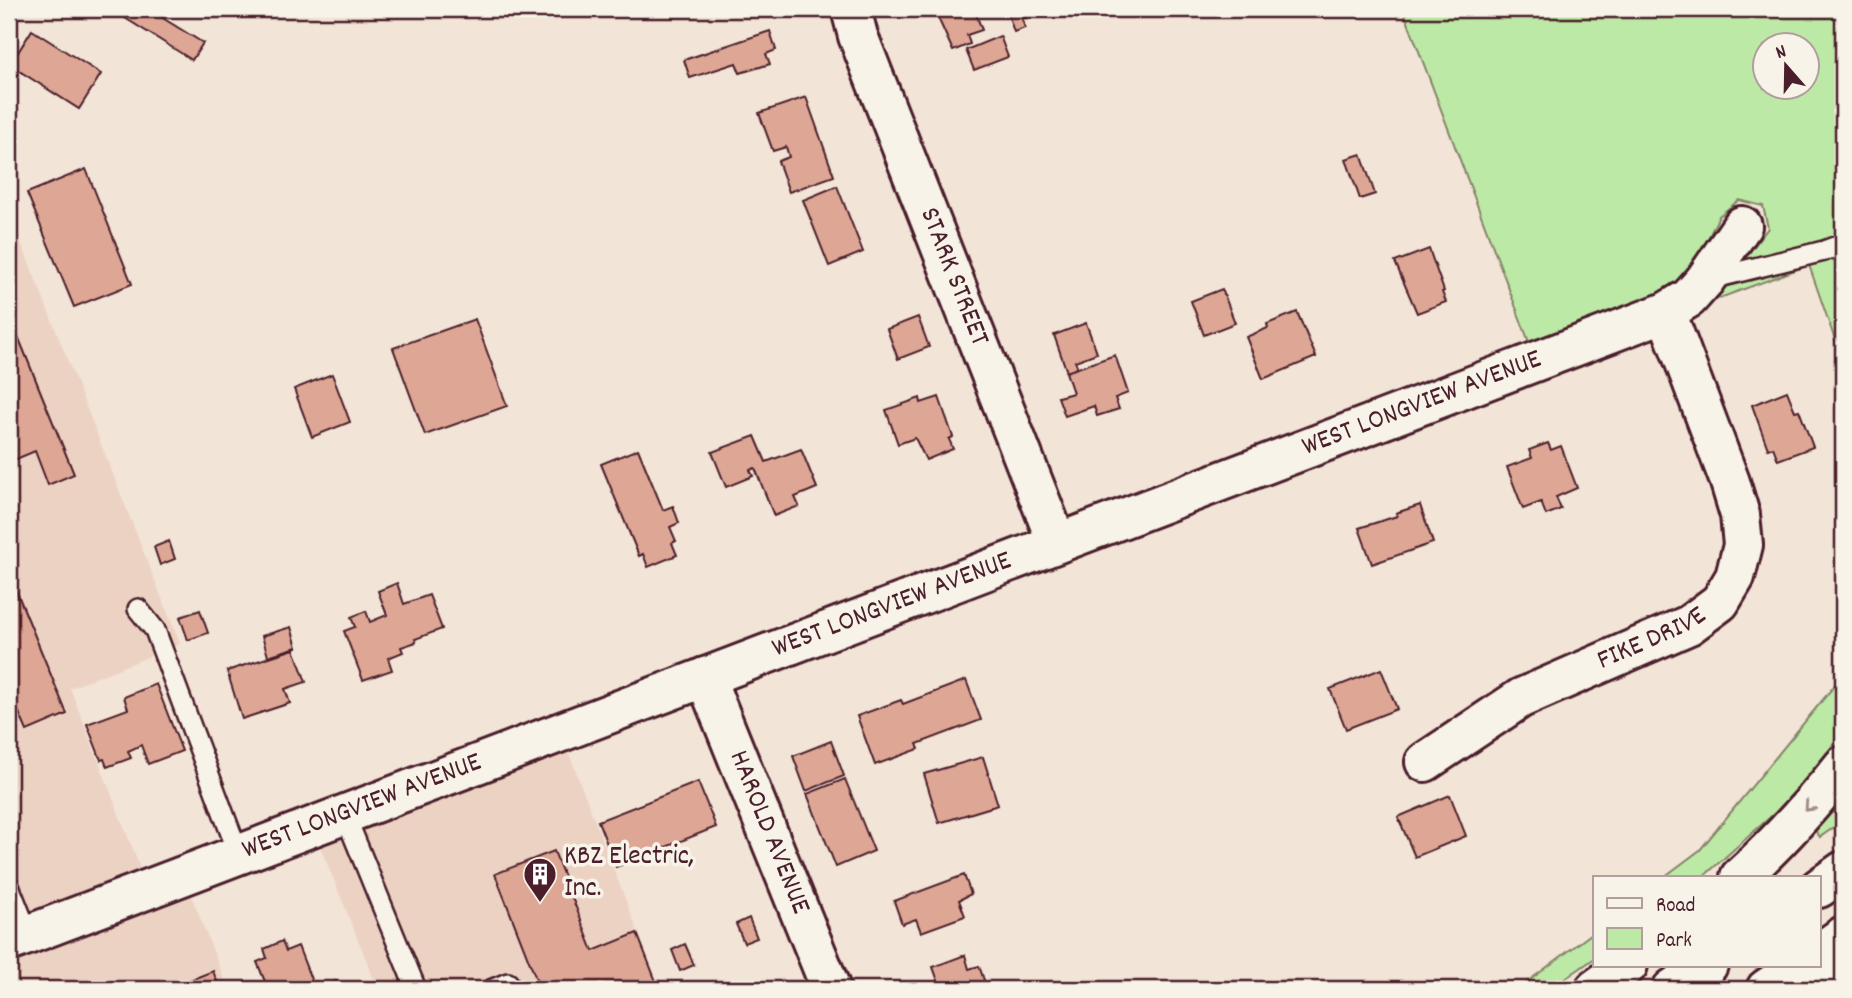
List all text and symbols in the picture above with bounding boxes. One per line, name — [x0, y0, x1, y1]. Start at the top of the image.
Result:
north arrow — [1750, 32, 1820, 102]
text: N — [1772, 39, 1790, 68]
street label: STARK STREET — [907, 202, 998, 352]
street label: WEST LONGVIEW AVENUE — [1297, 341, 1548, 468]
street label: WEST LONGVIEW AVENUE — [767, 542, 1018, 670]
street label: FIKE DRIVE — [1591, 598, 1716, 682]
street label: WEST LONGVIEW AVENUE — [237, 744, 488, 871]
street label: HAROLD AVENUE — [717, 745, 819, 921]
one-way arrow — [1805, 799, 1817, 812]
place label: KBZ Electric, Inc. — [564, 838, 694, 910]
building icon: KBZ Electric, Inc. — [521, 855, 559, 904]
legend — [1593, 876, 1820, 967]
text: Road — [1656, 892, 1695, 922]
text: Park — [1656, 927, 1692, 957]

